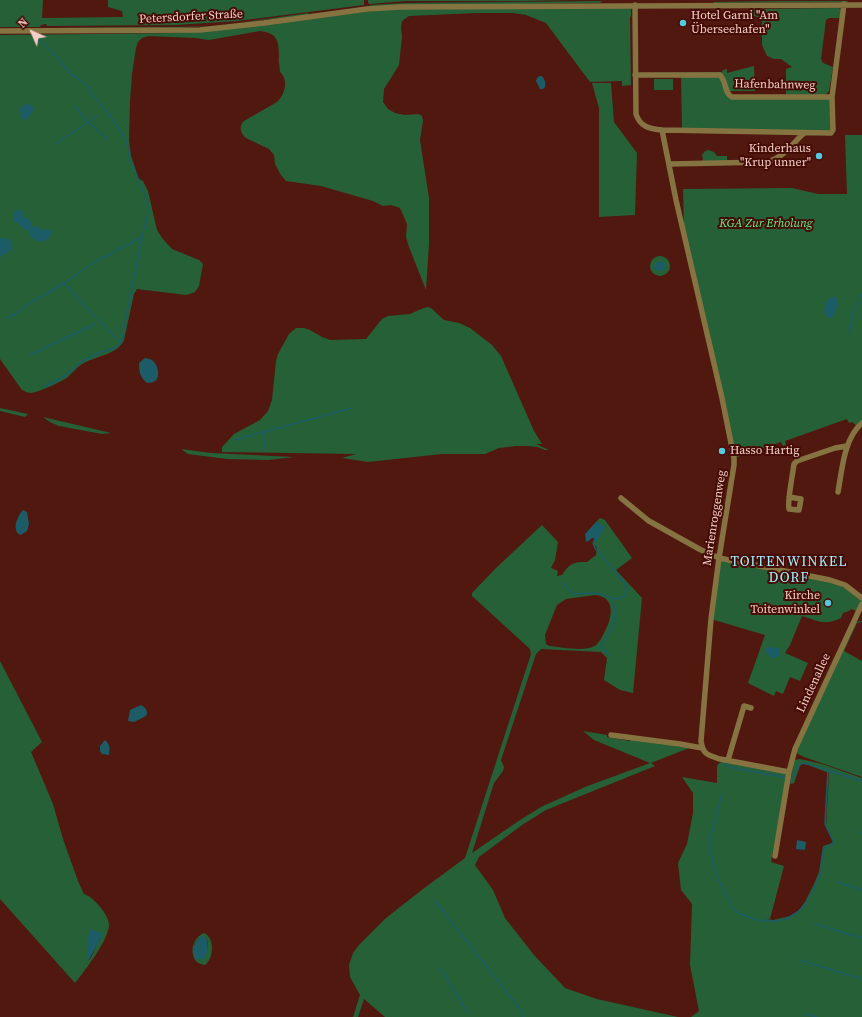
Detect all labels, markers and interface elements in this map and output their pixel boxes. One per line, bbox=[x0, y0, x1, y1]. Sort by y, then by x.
street label: Petersdorfer Straße bbox=[139, 7, 243, 27]
place label: Hotel Garni "Am Überseehafen" bbox=[691, 9, 778, 37]
north arrow bbox=[12, 12, 52, 52]
text: N bbox=[15, 15, 31, 31]
marker: Hotel Garni "Am Überseehafen" bbox=[678, 18, 688, 28]
street label: Hafenbahnweg bbox=[734, 77, 816, 93]
place label: Kinderhaus "Krup unner" bbox=[740, 142, 811, 170]
marker: Kinderhaus "Krup unner" bbox=[814, 151, 824, 161]
park label: KGA Zur Erholung bbox=[719, 217, 813, 231]
place label: Hasso Hartig bbox=[730, 444, 799, 458]
marker: Hasso Hartig bbox=[717, 446, 727, 456]
street label: Marienroggenweg bbox=[700, 469, 730, 567]
district label: TOITENWINKEL DORF bbox=[730, 554, 848, 586]
place label: Kirche Toitenwinkel bbox=[751, 589, 820, 617]
marker: Kirche Toitenwinkel bbox=[823, 598, 833, 608]
street label: Lindenallee bbox=[794, 651, 834, 715]

